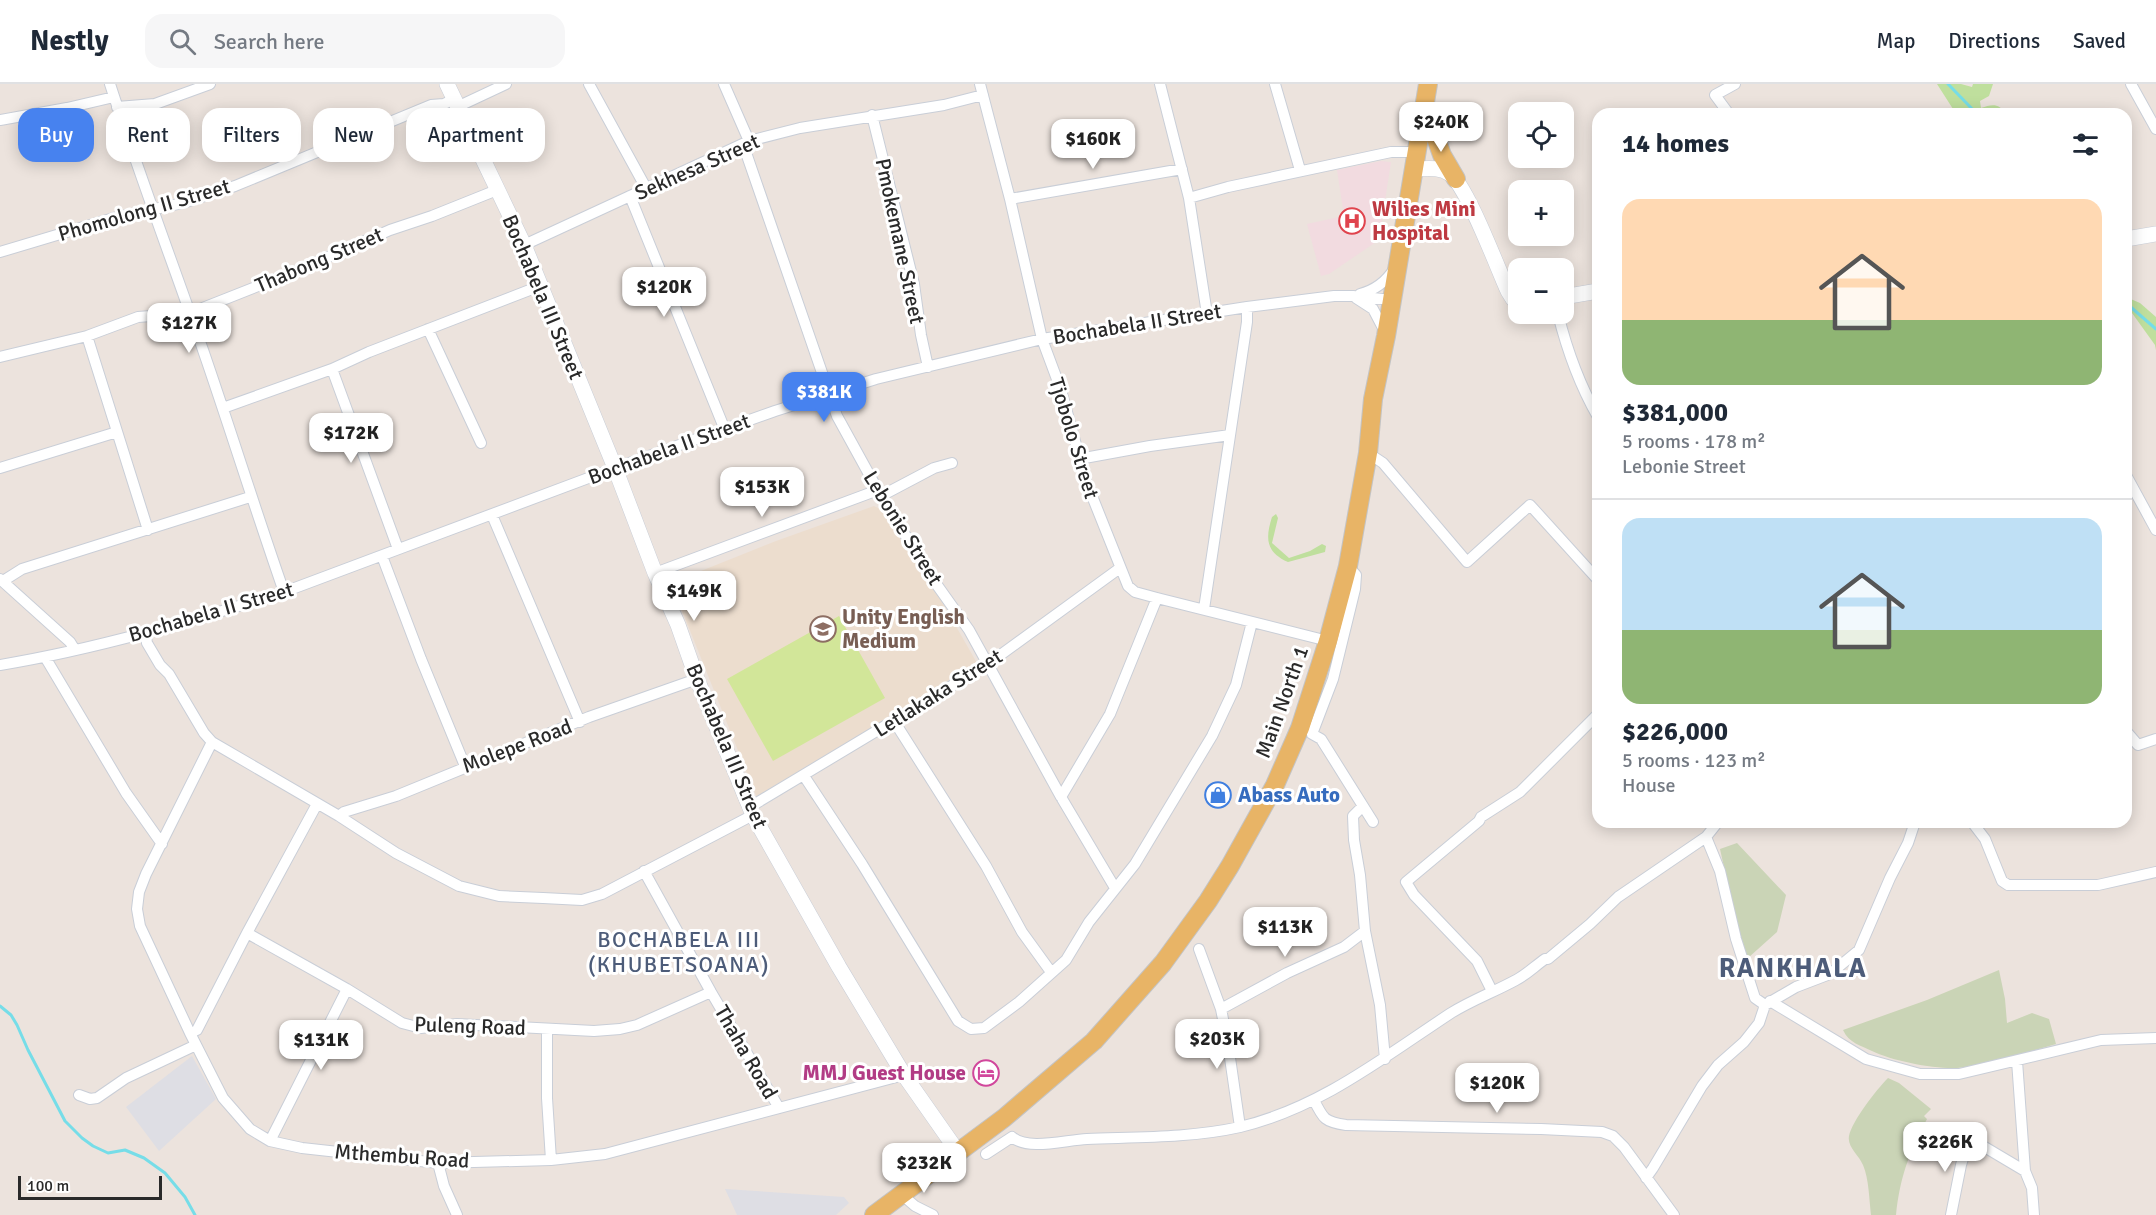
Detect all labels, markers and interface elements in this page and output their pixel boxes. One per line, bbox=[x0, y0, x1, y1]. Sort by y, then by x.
search box bbox=[145, 14, 565, 68]
text: Nestly bbox=[30, 24, 109, 58]
icon: search bbox=[166, 25, 199, 58]
text: Search here bbox=[214, 28, 325, 55]
text: Map bbox=[1877, 28, 1915, 54]
text: Directions bbox=[1948, 28, 2040, 54]
text: Saved bbox=[2073, 28, 2126, 54]
pin: $240K bbox=[1399, 102, 1483, 153]
map controls bbox=[1508, 102, 1574, 324]
button: locate bbox=[1508, 102, 1574, 168]
chip: Buy bbox=[18, 108, 94, 162]
chip: Rent bbox=[106, 108, 190, 162]
chip: Filters bbox=[202, 108, 301, 162]
chip: New bbox=[313, 108, 394, 162]
chip: Apartment bbox=[406, 108, 545, 162]
text: $240K bbox=[1413, 109, 1469, 134]
pin: $160K bbox=[1051, 119, 1135, 170]
text: $160K bbox=[1065, 126, 1121, 151]
street label: Sekhesa Street bbox=[631, 128, 763, 206]
text: 14 homes bbox=[1622, 128, 1729, 160]
icon: filters bbox=[2069, 128, 2102, 161]
street label: Pmokemane Street bbox=[870, 156, 930, 326]
street label: Phomolong II Street bbox=[55, 173, 233, 247]
button: + bbox=[1508, 180, 1574, 246]
place label: Wilies Mini Hospital bbox=[1372, 196, 1476, 246]
hospital icon: Wilies Mini Hospital bbox=[1337, 206, 1367, 236]
street label: Bochabela III Street bbox=[497, 211, 589, 383]
street label: Thabong Street bbox=[251, 221, 387, 299]
icon: home bbox=[1808, 238, 1916, 346]
button: − bbox=[1508, 258, 1574, 324]
pin: $120K bbox=[622, 267, 706, 318]
text: $120K bbox=[636, 274, 692, 299]
street label: Bochabela II Street bbox=[1051, 298, 1223, 350]
pin: $127K bbox=[147, 303, 231, 354]
text: $127K bbox=[161, 310, 217, 335]
pin: $381K bbox=[782, 372, 866, 423]
street label: Tjobolo Street bbox=[1043, 374, 1105, 502]
text: $381K bbox=[796, 379, 852, 404]
text: $381,000 bbox=[1622, 397, 1728, 429]
street label: Bochabela II Street bbox=[585, 408, 753, 490]
pin: $172K bbox=[309, 413, 393, 464]
text: $172K bbox=[323, 420, 379, 445]
text: 5 rooms · 178 m² bbox=[1622, 429, 1766, 454]
text: Lebonie Street bbox=[1622, 454, 1746, 479]
street label: Lebonie Street bbox=[858, 466, 948, 590]
pin: $153K bbox=[720, 467, 804, 518]
text: $153K bbox=[734, 474, 790, 499]
icon: home bbox=[1808, 557, 1916, 665]
pin: $149K bbox=[652, 571, 736, 622]
street label: Bochabela II Street bbox=[126, 576, 296, 648]
text: $149K bbox=[666, 578, 722, 603]
place label: Unity English Medium bbox=[842, 604, 965, 654]
school or university icon: Unity English Medium bbox=[808, 614, 838, 644]
street label: Main North 1 bbox=[1250, 642, 1314, 762]
street label: Letlakaka Street bbox=[869, 643, 1007, 743]
street label: Bochabela III Street bbox=[681, 660, 773, 832]
street label: Molepe Road bbox=[458, 713, 576, 779]
text: $226,000 bbox=[1622, 716, 1728, 748]
text: 5 rooms · 123 m² bbox=[1622, 748, 1766, 773]
text: House bbox=[1622, 773, 1676, 798]
shop icon: Abass Auto bbox=[1203, 780, 1233, 810]
place label: Abass Auto bbox=[1238, 782, 1340, 808]
pin: $113K bbox=[1243, 907, 1327, 958]
text: $113K bbox=[1257, 914, 1313, 939]
district label: BOCHABELA III (KHUBETSOANA) bbox=[588, 926, 770, 978]
district label: RANKHALA bbox=[1719, 952, 1867, 985]
street label: Thaha Road bbox=[709, 1000, 783, 1104]
street label: Puleng Road bbox=[414, 1011, 526, 1041]
pin: $203K bbox=[1175, 1019, 1259, 1070]
pin: $131K bbox=[279, 1020, 363, 1071]
text: $203K bbox=[1189, 1026, 1245, 1051]
text: $131K bbox=[293, 1027, 349, 1052]
hotel icon: MMJ Guest House bbox=[971, 1058, 1001, 1088]
place label: MMJ Guest House bbox=[802, 1060, 966, 1086]
pin: $120K bbox=[1455, 1063, 1539, 1114]
text: $120K bbox=[1469, 1070, 1525, 1095]
pin: $226K bbox=[1903, 1122, 1987, 1173]
text: $226K bbox=[1917, 1129, 1973, 1154]
street label: Mthembu Road bbox=[334, 1138, 470, 1174]
pin: $232K bbox=[882, 1143, 966, 1194]
text: $232K bbox=[896, 1150, 952, 1175]
scale bar bbox=[18, 1173, 162, 1200]
text: 100 m bbox=[27, 1176, 69, 1196]

